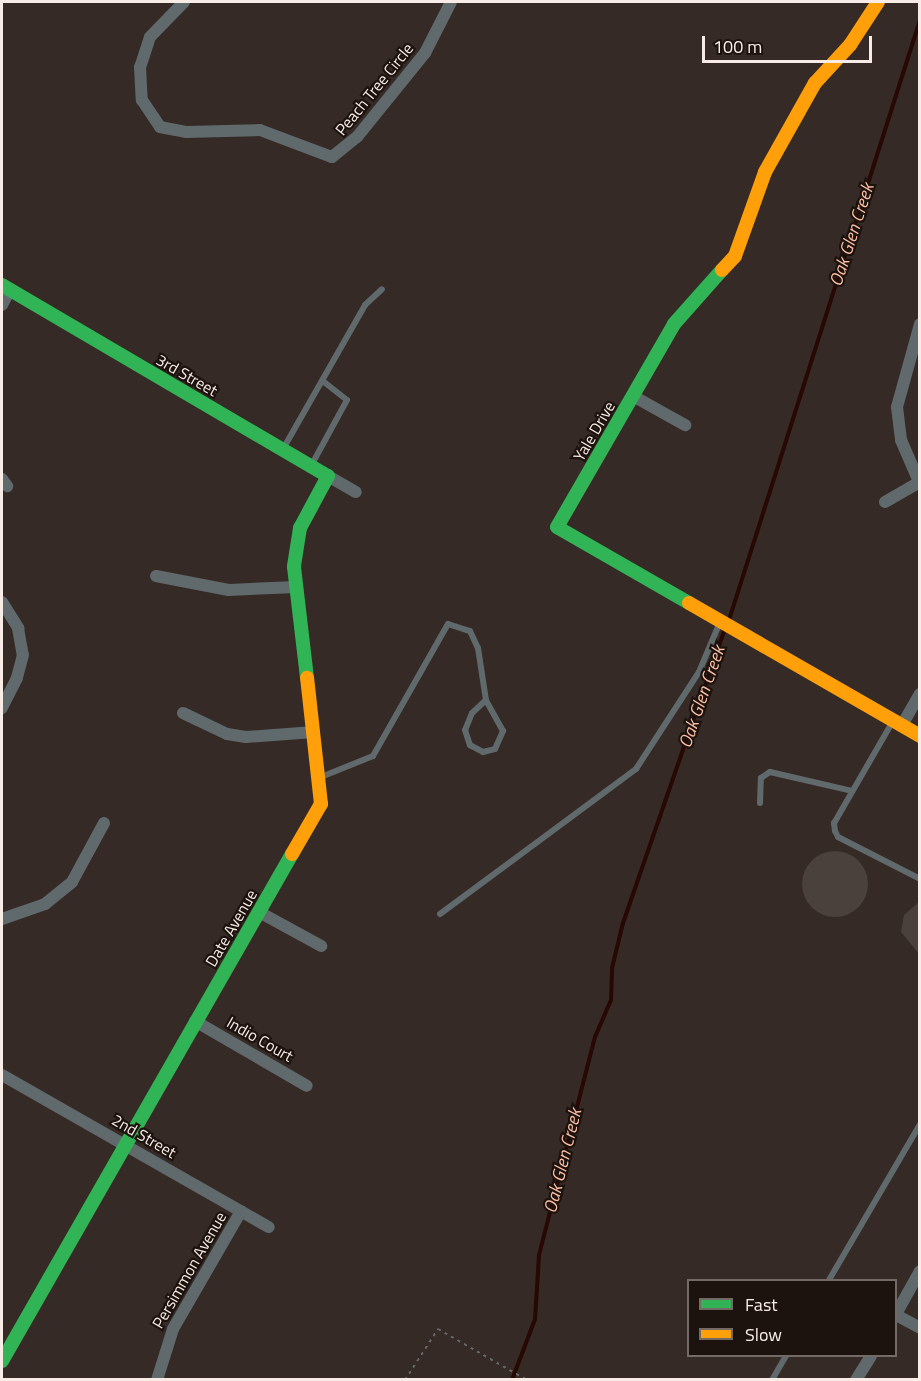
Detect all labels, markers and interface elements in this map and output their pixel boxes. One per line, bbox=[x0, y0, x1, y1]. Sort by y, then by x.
scale bar bbox=[705, 24, 874, 62]
text: 100 m bbox=[713, 33, 762, 60]
street label: Peach Tree Circle bbox=[331, 39, 417, 139]
water label: Oak Glen Creek bbox=[825, 181, 879, 289]
street label: 3rd Street bbox=[153, 350, 221, 400]
street label: Yale Drive bbox=[569, 398, 619, 464]
water label: Oak Glen Creek bbox=[674, 643, 730, 751]
street label: Date Avenue bbox=[201, 886, 261, 970]
street label: Indio Court bbox=[224, 1012, 296, 1066]
water label: Oak Glen Creek bbox=[540, 1107, 586, 1215]
street label: 2nd Street bbox=[109, 1110, 179, 1162]
street label: Persimmon Avenue bbox=[148, 1208, 230, 1332]
legend bbox=[687, 1279, 897, 1357]
text: Fast bbox=[745, 1291, 778, 1318]
text: Slow bbox=[745, 1321, 782, 1348]

